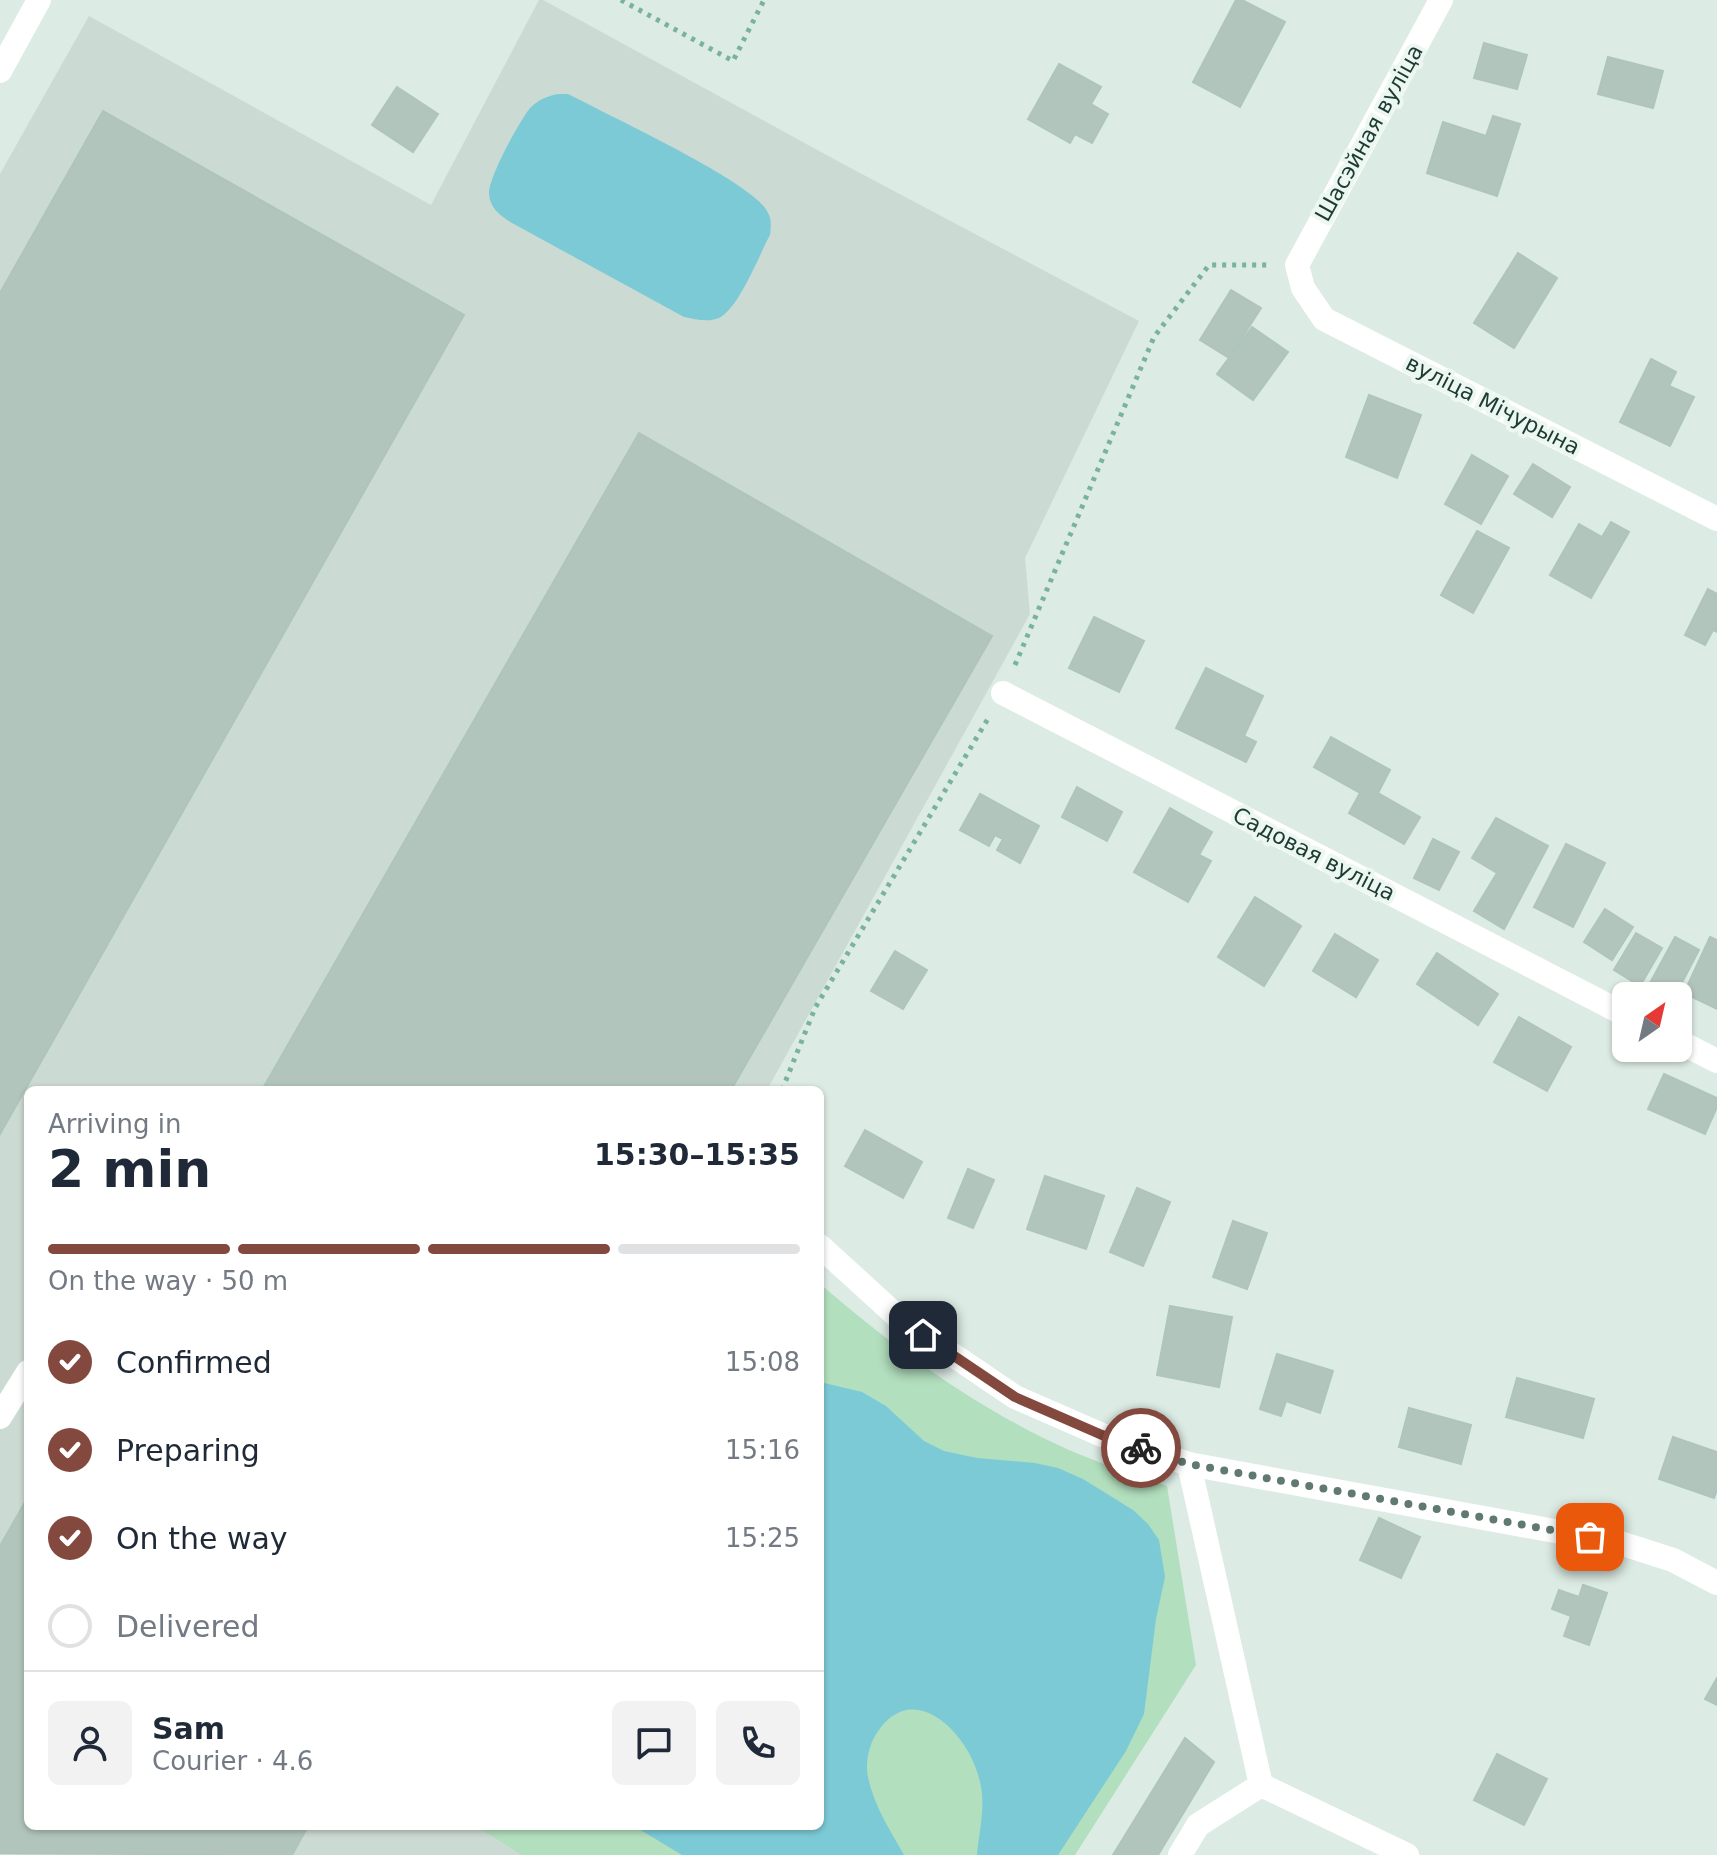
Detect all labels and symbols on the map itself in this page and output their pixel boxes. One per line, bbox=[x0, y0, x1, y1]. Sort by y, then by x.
street label: Шасэйная вуліца bbox=[1310, 40, 1428, 226]
street label: вуліца Мічурына bbox=[1402, 350, 1584, 460]
street label: Садовая вуліца bbox=[1229, 802, 1399, 906]
north arrow bbox=[1612, 982, 1692, 1062]
pin bbox=[889, 1301, 957, 1369]
courier bbox=[1101, 1408, 1181, 1488]
pin bbox=[1556, 1503, 1624, 1571]

